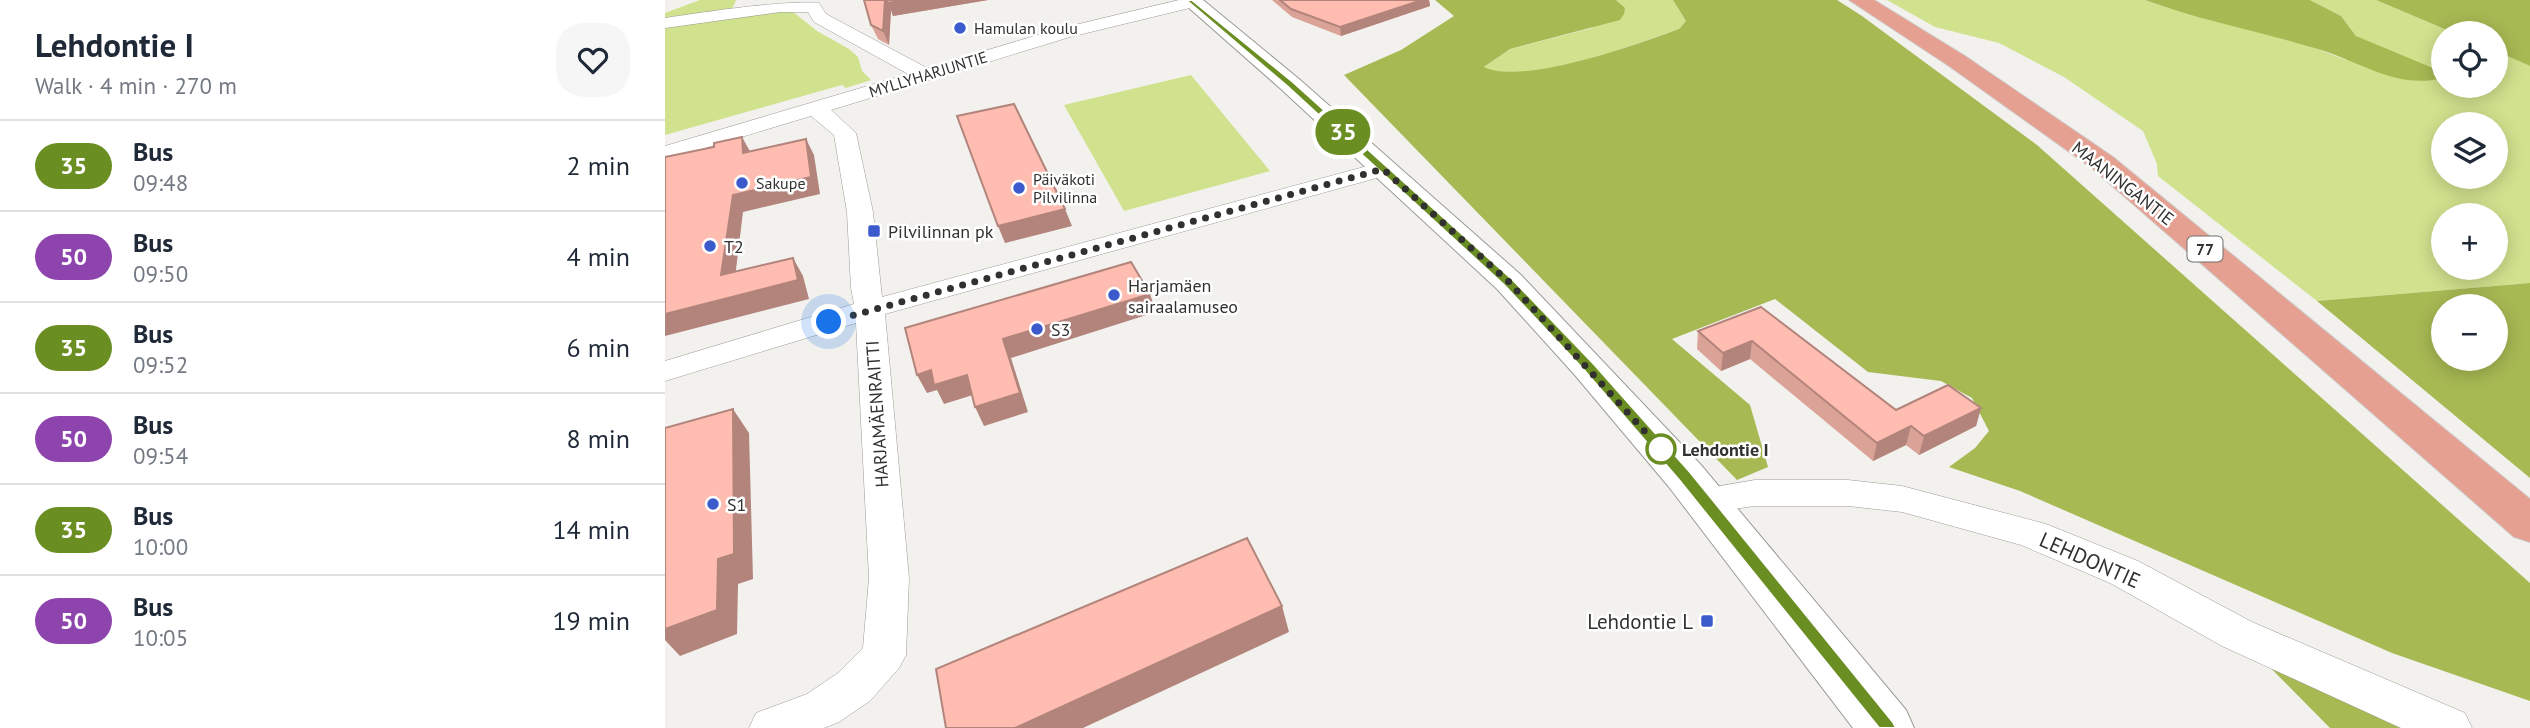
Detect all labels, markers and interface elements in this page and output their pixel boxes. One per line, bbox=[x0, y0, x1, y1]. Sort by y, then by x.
place label: Hamulan koulu bbox=[974, 18, 1078, 38]
marker: Hamulan koulu bbox=[952, 20, 968, 36]
map controls bbox=[2431, 21, 2508, 371]
button: locate bbox=[2431, 21, 2508, 98]
text: Lehdontie I bbox=[35, 23, 194, 66]
button: heart bbox=[556, 23, 630, 97]
street label: MYLLYHARJUNTIE bbox=[866, 46, 990, 102]
text: Walk · 4 min · 270 m bbox=[35, 71, 237, 100]
line badge: 35 bbox=[1311, 109, 1375, 155]
button: layers bbox=[2431, 112, 2508, 189]
text: 35 bbox=[1329, 116, 1357, 147]
text: Bus bbox=[133, 135, 173, 168]
street label: MAANINGANTIE bbox=[2067, 136, 2179, 230]
text: 2 min bbox=[567, 149, 630, 182]
text: 35 bbox=[60, 150, 87, 181]
text: 09:48 bbox=[133, 168, 188, 197]
place label: Päiväkoti Pilvilinna bbox=[1033, 169, 1097, 207]
place label: Sakupe bbox=[756, 173, 806, 193]
marker: Sakupe bbox=[734, 175, 750, 191]
marker: Päiväkoti Pilvilinna bbox=[1011, 180, 1027, 196]
button: + bbox=[2431, 203, 2508, 280]
place label: Pilvilinnan pk bbox=[888, 220, 994, 243]
marker: Pilvilinnan pk bbox=[866, 223, 882, 239]
text: Bus bbox=[133, 226, 173, 259]
place label: T2 bbox=[724, 235, 744, 258]
road number: 77 bbox=[2187, 236, 2223, 262]
marker: T2 bbox=[702, 238, 718, 254]
text: 4 min bbox=[567, 240, 630, 273]
text: 50 bbox=[60, 241, 87, 272]
text: 09:50 bbox=[133, 259, 188, 288]
place label: Harjamäen sairaalamuseo bbox=[1128, 274, 1238, 318]
marker: Harjamäen sairaalamuseo bbox=[1106, 287, 1122, 303]
button: − bbox=[2431, 294, 2508, 371]
your location bbox=[811, 304, 846, 339]
text: Bus bbox=[133, 317, 173, 350]
place label: S3 bbox=[1051, 318, 1070, 341]
marker: S3 bbox=[1029, 321, 1045, 337]
text: 6 min bbox=[567, 331, 630, 364]
text: 35 bbox=[60, 332, 87, 363]
street label: HARJAMÄENRAITTI bbox=[860, 340, 894, 488]
text: 09:52 bbox=[133, 350, 188, 379]
text: Bus bbox=[133, 408, 173, 441]
text: 8 min bbox=[567, 422, 630, 455]
text: 50 bbox=[60, 423, 87, 454]
marker: Lehdontie I bbox=[1646, 434, 1676, 464]
place label: Lehdontie I bbox=[1682, 438, 1769, 461]
text: 09:54 bbox=[133, 441, 188, 470]
place label: S1 bbox=[727, 493, 746, 516]
marker: S1 bbox=[705, 496, 721, 512]
text: Bus bbox=[133, 499, 173, 532]
text: 14 min bbox=[552, 513, 630, 546]
text: 35 bbox=[60, 514, 87, 545]
street label: LEHDONTIE bbox=[2035, 526, 2145, 594]
text: 10:00 bbox=[133, 532, 188, 561]
text: Bus bbox=[133, 590, 173, 623]
text: 19 min bbox=[552, 604, 630, 637]
text: 50 bbox=[60, 605, 87, 636]
place label: Lehdontie L bbox=[1587, 608, 1693, 635]
marker: Lehdontie L bbox=[1699, 613, 1715, 629]
text: 10:05 bbox=[133, 623, 188, 652]

